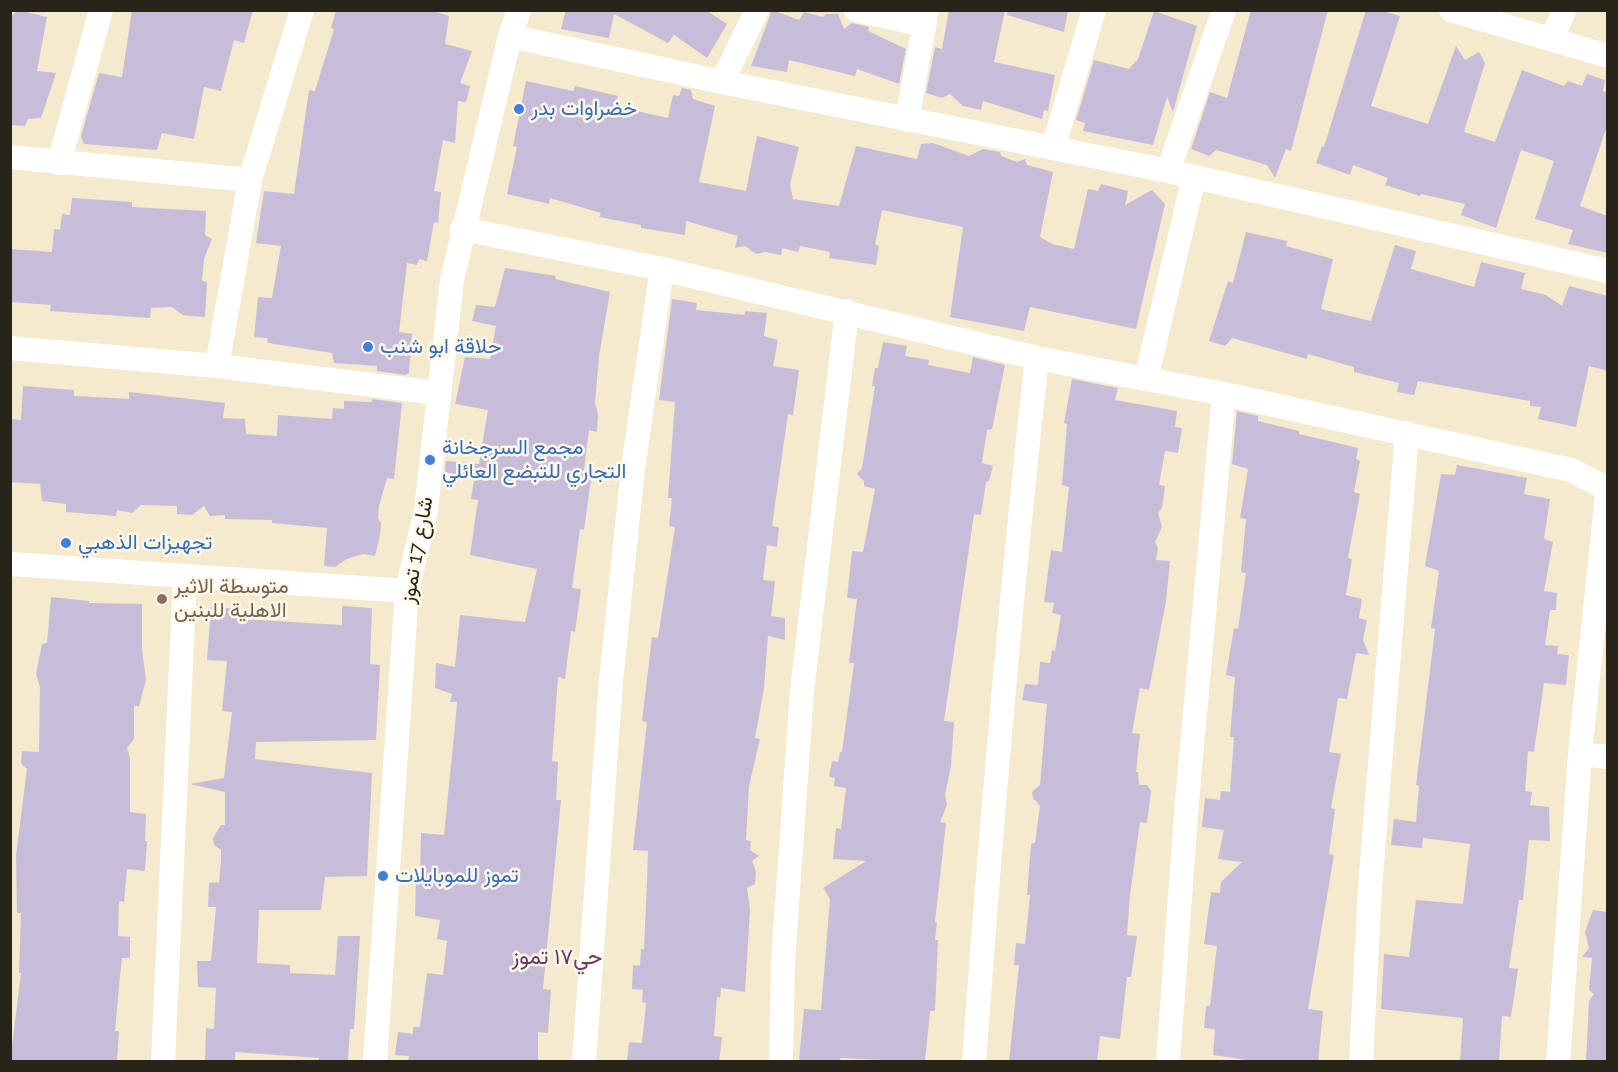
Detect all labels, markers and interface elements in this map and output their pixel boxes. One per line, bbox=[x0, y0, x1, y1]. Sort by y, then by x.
place label: خضراوات بدر bbox=[531, 96, 637, 122]
marker: خضراوات بدر bbox=[512, 102, 526, 116]
place label: حلاقة ابو شنب bbox=[380, 334, 501, 360]
marker: حلاقة ابو شنب bbox=[361, 340, 375, 354]
place label: مجمع السرجخانة التجاري للتبضع العائلي bbox=[442, 435, 626, 485]
marker: مجمع السرجخانة التجاري للتبضع العائلي bbox=[423, 453, 437, 467]
street label: شارع 17 تموز bbox=[395, 495, 439, 605]
place label: تجهيزات الذهبي bbox=[78, 530, 212, 556]
marker: تجهيزات الذهبي bbox=[59, 536, 73, 550]
place label: متوسطة الاثير الاهلية للبنين bbox=[174, 574, 289, 624]
marker: متوسطة الاثير الاهلية للبنين bbox=[155, 592, 169, 606]
place label: تموز للموبايلات bbox=[395, 863, 519, 889]
marker: تموز للموبايلات bbox=[376, 869, 390, 883]
district label: حي۱۷ تموز bbox=[512, 944, 602, 970]

